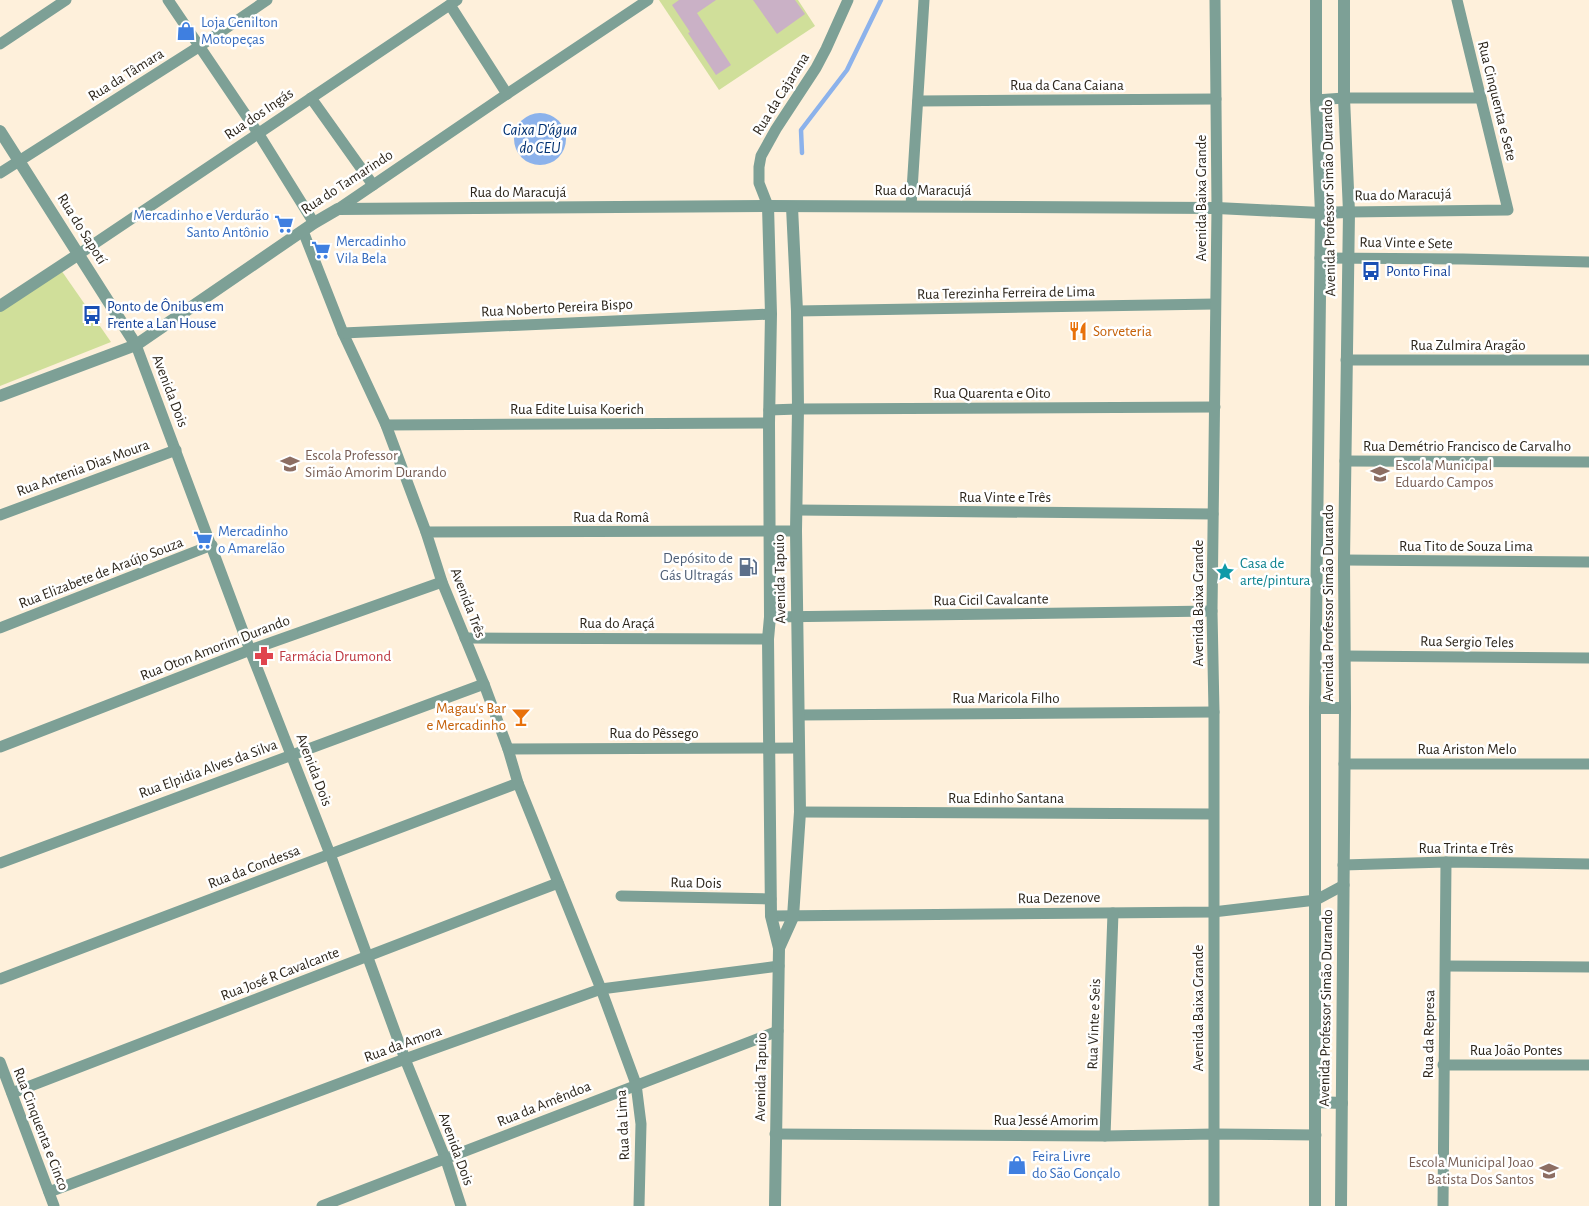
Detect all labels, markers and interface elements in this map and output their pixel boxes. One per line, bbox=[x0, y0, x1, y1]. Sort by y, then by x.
place label: Loja Genilton Motopeças bbox=[201, 15, 278, 47]
shop icon: Loja Genilton Motopeças bbox=[175, 20, 197, 42]
street label: Rua Cinquenta e Sete bbox=[1475, 40, 1519, 163]
street label: Rua da Tâmara bbox=[86, 46, 166, 104]
street label: Rua da Cajarana bbox=[750, 50, 812, 138]
street label: Rua da Cana Caiana bbox=[1010, 78, 1124, 93]
street label: Rua dos Ingás bbox=[222, 86, 296, 142]
street label: Avenida Professor Simão Durando bbox=[1320, 99, 1338, 297]
water label: Caixa D'água do CEU bbox=[503, 122, 577, 156]
street label: Avenida Baixa Grande bbox=[1194, 135, 1209, 261]
street label: Rua do Tamarindo bbox=[298, 147, 396, 217]
street label: Rua do Maracujá bbox=[874, 183, 972, 198]
street label: Rua do Maracujá bbox=[469, 185, 567, 200]
street label: Rua do Maracujá bbox=[1354, 187, 1452, 203]
street label: Rua do Sapotí bbox=[54, 191, 110, 267]
place label: Mercadinho e Verdurão Santo Antônio bbox=[133, 208, 269, 240]
supermarket icon: Mercadinho e Verdurão Santo Antônio bbox=[273, 213, 295, 235]
place label: Mercadinho Vila Bela bbox=[336, 234, 406, 266]
street label: Rua Vinte e Sete bbox=[1359, 235, 1453, 251]
supermarket icon: Mercadinho Vila Bela bbox=[310, 239, 332, 261]
bus stop icon: Ponto Final bbox=[1360, 260, 1382, 282]
place label: Ponto Final bbox=[1386, 264, 1451, 279]
street label: Rua Terezinha Ferreira de Lima bbox=[917, 284, 1095, 302]
street label: Rua Noberto Pereira Bispo bbox=[481, 297, 633, 319]
place label: Ponto de Ônibus em Frente a Lan House bbox=[107, 298, 224, 331]
bus stop icon: Ponto de Ônibus em Frente a Lan House bbox=[81, 304, 103, 326]
restaurant icon: Sorveteria bbox=[1067, 320, 1089, 342]
place label: Sorveteria bbox=[1093, 324, 1152, 339]
street label: Rua Zulmira Aragão bbox=[1410, 338, 1526, 353]
street label: Avenida Dois bbox=[149, 353, 191, 429]
street label: Rua Quarenta e Oito bbox=[933, 386, 1051, 401]
street label: Rua Edite Luisa Koerich bbox=[510, 402, 644, 417]
street label: Rua Antenia Dias Moura bbox=[15, 437, 151, 499]
street label: Rua Demétrio Francisco de Carvalho bbox=[1363, 439, 1571, 454]
place label: Escola Professor Simão Amorim Durando bbox=[305, 448, 447, 480]
school or university icon: Escola Professor Simão Amorim Durando bbox=[279, 453, 301, 475]
place label: Escola Municipal Eduardo Campos bbox=[1395, 458, 1494, 490]
school or university icon: Escola Municipal Eduardo Campos bbox=[1369, 463, 1391, 485]
street label: Rua Vinte e Três bbox=[959, 490, 1051, 505]
street label: Avenida Professor Simão Durando bbox=[1321, 504, 1336, 702]
street label: Rua da Româ bbox=[573, 510, 649, 525]
place label: Mercadinho o Amarelão bbox=[218, 524, 288, 556]
supermarket icon: Mercadinho o Amarelão bbox=[192, 529, 214, 551]
street label: Avenida Tapuio bbox=[772, 534, 788, 624]
street label: Rua Elizabete de Araújo Souza bbox=[17, 535, 185, 611]
street label: Rua Tito de Souza Lima bbox=[1399, 539, 1533, 554]
street label: Avenida Baixa Grande bbox=[1191, 540, 1206, 666]
place label: Depósito de Gás Ultragás bbox=[660, 551, 733, 583]
fuel station icon: Depósito de Gás Ultragás bbox=[737, 556, 759, 578]
place label: Casa de arte/pintura bbox=[1240, 556, 1310, 588]
place icon: Casa de arte/pintura bbox=[1214, 561, 1236, 583]
street label: Avenida Três bbox=[448, 566, 488, 640]
street label: Rua Cicil Cavalcante bbox=[933, 591, 1049, 609]
street label: Rua Oton Amorim Durando bbox=[138, 613, 292, 683]
street label: Rua do Araçá bbox=[579, 616, 655, 631]
street label: Rua Sergio Teles bbox=[1420, 634, 1514, 650]
pharmacy icon: Farmácia Drumond bbox=[253, 645, 275, 667]
place label: Farmácia Drumond bbox=[279, 649, 391, 664]
street label: Rua Maricola Filho bbox=[952, 691, 1060, 706]
place label: Magau's Bar e Mercadinho bbox=[426, 701, 506, 733]
bar icon: Magau's Bar e Mercadinho bbox=[510, 706, 532, 728]
street label: Rua do Pêssego bbox=[609, 726, 699, 741]
street label: Avenida Dois bbox=[293, 732, 335, 808]
street label: Rua Elpidia Alves da Silva bbox=[137, 737, 279, 801]
street label: Rua Ariston Melo bbox=[1417, 742, 1517, 757]
street label: Rua Edinho Santana bbox=[948, 791, 1064, 806]
street label: Rua Trinta e Três bbox=[1419, 841, 1513, 856]
street label: Rua da Condessa bbox=[206, 843, 302, 891]
street label: Rua Dois bbox=[670, 875, 722, 891]
street label: Rua Dezenove bbox=[1018, 890, 1100, 906]
street label: Avenida Professor Simão Durando bbox=[1317, 909, 1335, 1107]
street label: Rua José R Cavalcante bbox=[219, 944, 341, 1003]
street label: Avenida Baixa Grande bbox=[1191, 945, 1206, 1071]
street label: Rua Vinte e Seis bbox=[1085, 978, 1103, 1070]
street label: Rua da Represa bbox=[1421, 989, 1437, 1078]
street label: Rua da Amora bbox=[362, 1023, 444, 1065]
street label: Avenida Tapuio bbox=[753, 1032, 769, 1122]
street label: Rua João Pontes bbox=[1470, 1043, 1562, 1058]
street label: Rua Cinquenta e Cinco bbox=[11, 1066, 71, 1192]
street label: Rua da Amêndoa bbox=[495, 1078, 593, 1130]
street label: Rua da Lima bbox=[614, 1089, 632, 1161]
street label: Avenida Dois bbox=[436, 1111, 476, 1187]
street label: Rua Jessé Amorim bbox=[993, 1113, 1099, 1128]
place label: Feira Livre do São Gonçalo bbox=[1032, 1149, 1120, 1181]
shop icon: Feira Livre do São Gonçalo bbox=[1006, 1154, 1028, 1176]
place label: Escola Municipal Joao Batista Dos Santos bbox=[1408, 1155, 1534, 1187]
school or university icon: Escola Municipal Joao Batista Dos Santos bbox=[1538, 1160, 1560, 1182]

